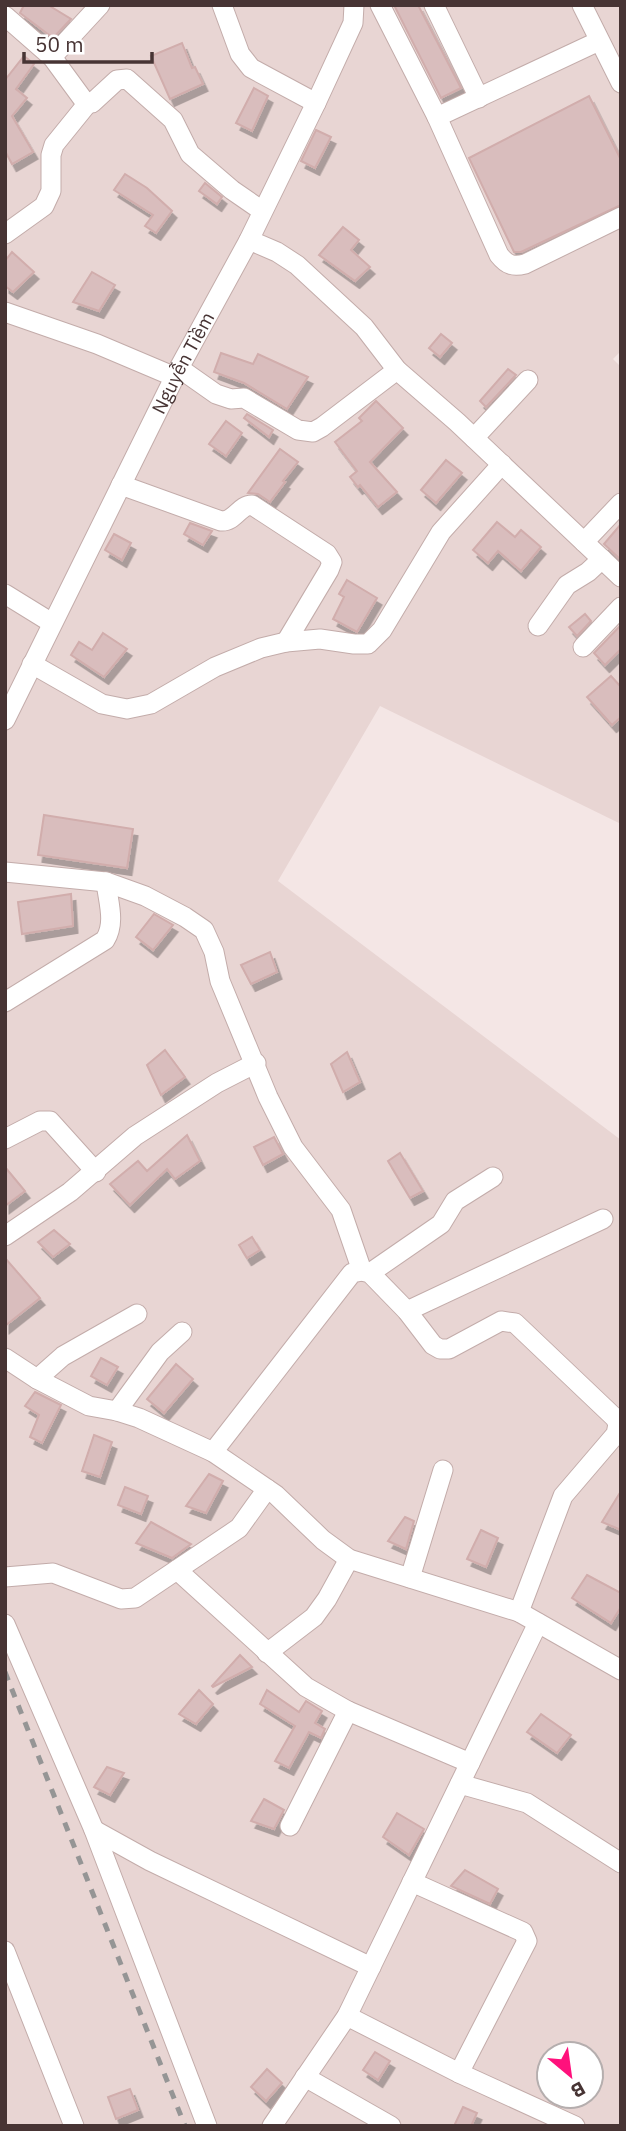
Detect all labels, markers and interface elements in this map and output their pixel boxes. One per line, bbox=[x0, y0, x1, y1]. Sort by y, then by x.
scale bar bbox=[24, 21, 152, 65]
text: 50 m bbox=[35, 30, 84, 58]
street label: Nguyễn Tiềm bbox=[146, 308, 219, 418]
north arrow bbox=[535, 2040, 605, 2110]
text: B bbox=[567, 2076, 590, 2103]

